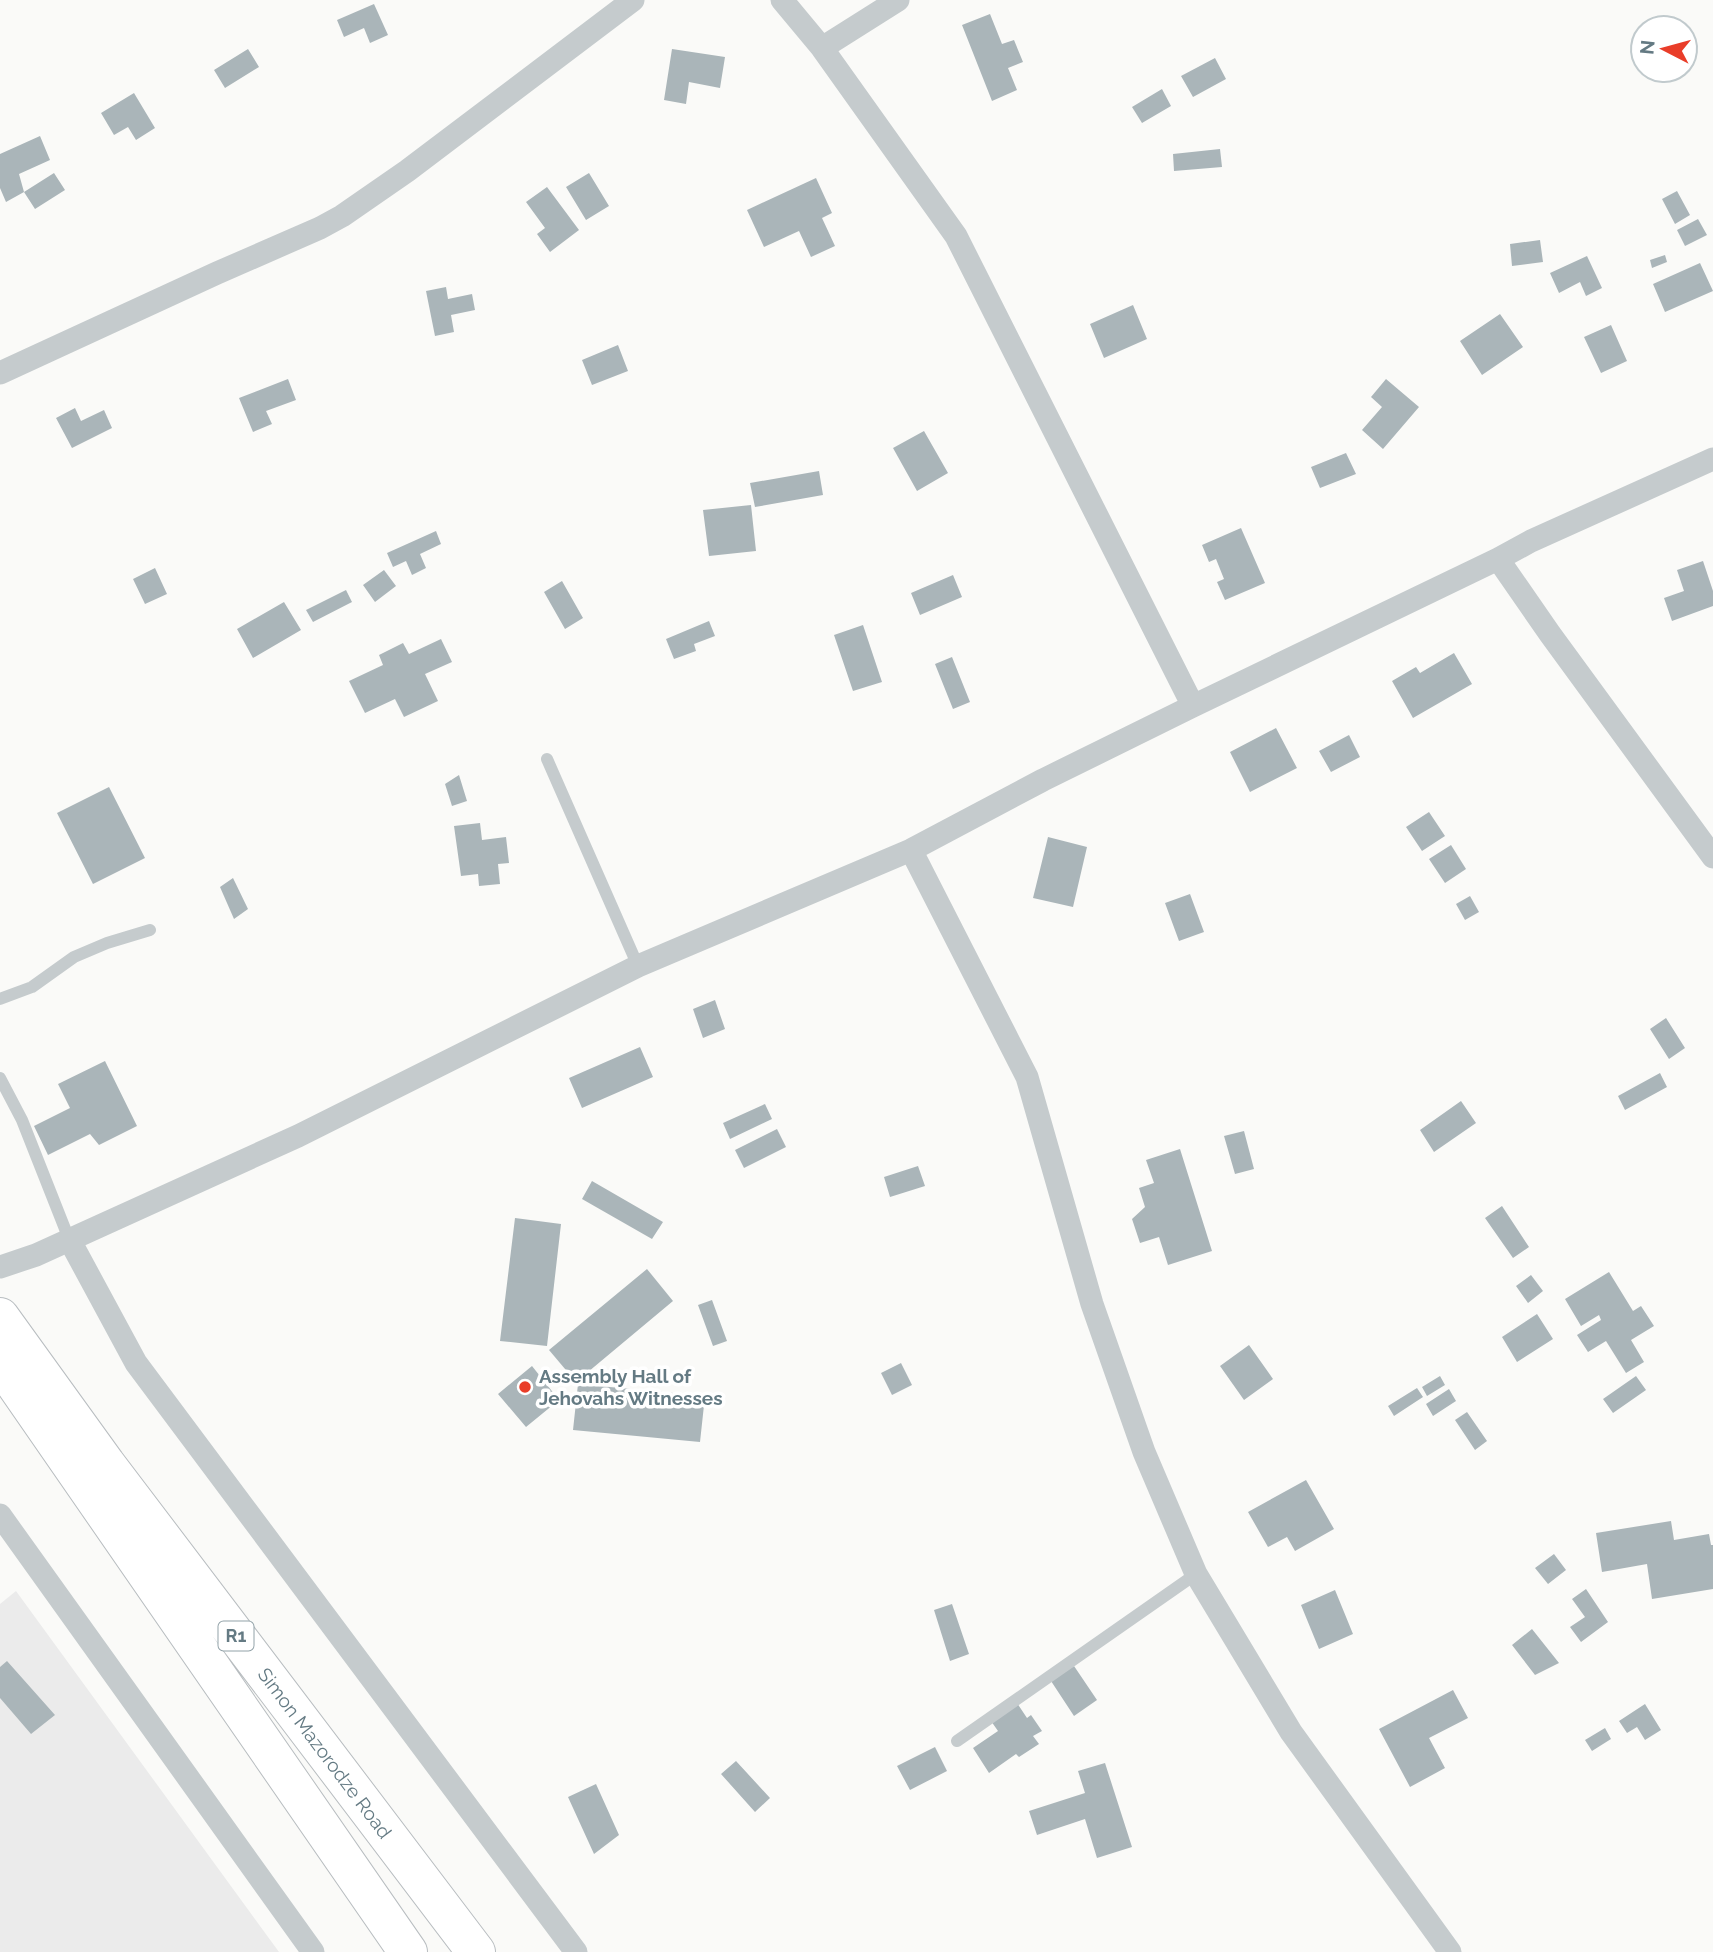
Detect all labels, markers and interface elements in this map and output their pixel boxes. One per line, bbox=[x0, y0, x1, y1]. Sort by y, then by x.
north arrow bbox=[1629, 14, 1699, 84]
text: N bbox=[1635, 39, 1659, 56]
place label: Assembly Hall of Jehovahs Witnesses bbox=[539, 1365, 723, 1409]
marker: Assembly Hall of Jehovahs Witnesses bbox=[517, 1379, 533, 1395]
road number: R1 bbox=[218, 1622, 254, 1651]
street label: Simon Mazorodze Road bbox=[254, 1663, 396, 1843]

